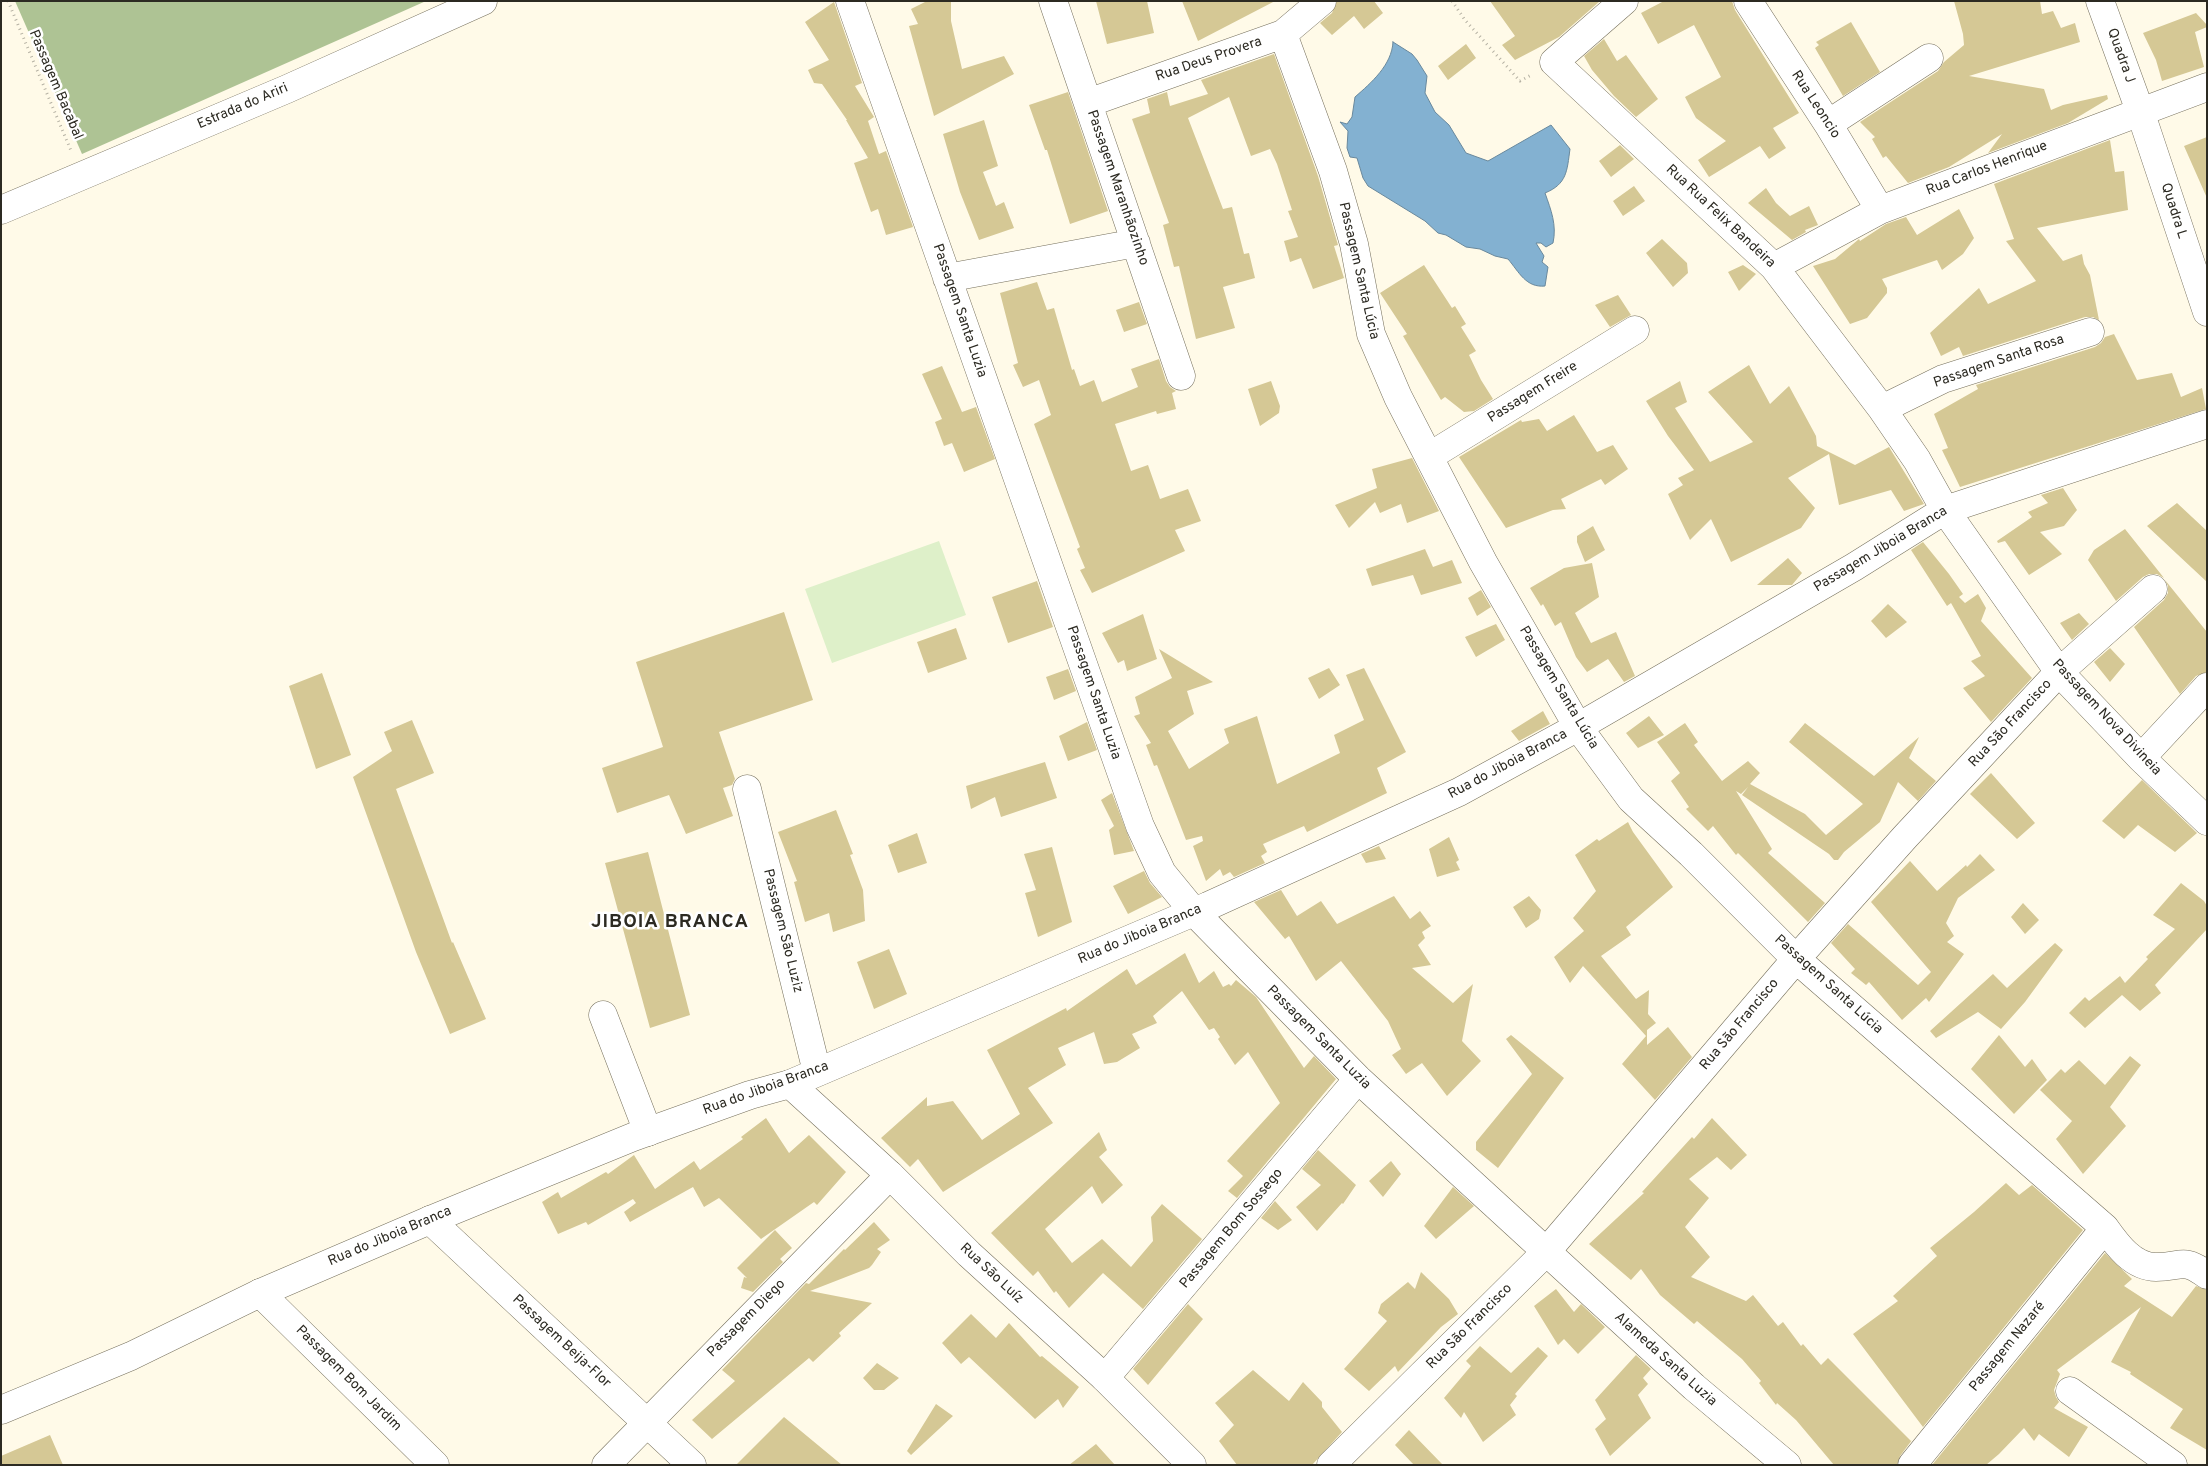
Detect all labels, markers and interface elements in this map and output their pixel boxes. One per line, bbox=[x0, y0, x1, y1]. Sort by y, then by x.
street label: Quadra J bbox=[2102, 26, 2138, 86]
street label: Passagem Bacabal bbox=[24, 28, 86, 142]
street label: Rua Deus Provera bbox=[1154, 34, 1264, 86]
street label: Rua Leoncio bbox=[1787, 68, 1843, 142]
street label: Estrada do Ariri bbox=[195, 80, 291, 134]
street label: Passagem Maranhãozinho bbox=[1082, 108, 1152, 268]
street label: Rua Carlos Henrique bbox=[1924, 138, 2050, 200]
street label: Rua Rua Felix Bandeira bbox=[1662, 162, 1778, 272]
street label: Quadra L bbox=[2156, 181, 2190, 241]
street label: Passagem Santa Lúcia bbox=[1334, 201, 1382, 341]
street label: Passagem Santa Luzia bbox=[928, 242, 990, 380]
street label: Passagem Santa Rosa bbox=[1932, 332, 2066, 392]
street label: Passagem Freire bbox=[1485, 359, 1581, 427]
street label: Passagem Jiboia Branca bbox=[1811, 503, 1951, 597]
street label: Passagem Santa Luzia bbox=[1062, 624, 1124, 762]
street label: Passagem Santa Lúcia bbox=[1515, 624, 1601, 752]
street label: Passagem Nova Divineia bbox=[2048, 656, 2164, 780]
street label: Rua São Francisco bbox=[1966, 677, 2056, 771]
street label: Rua do Jiboia Branca bbox=[1446, 727, 1570, 803]
street label: Passagem São Luziz bbox=[758, 867, 806, 995]
street label: Rua do Jiboia Branca bbox=[1076, 901, 1204, 969]
district label: JIBOIA BRANCA bbox=[589, 912, 751, 934]
street label: Passagem Santa Lúcia bbox=[1770, 932, 1886, 1038]
street label: Rua São Francisco bbox=[1697, 976, 1783, 1074]
street label: Passagem Santa Luzia bbox=[1262, 982, 1374, 1094]
street label: Rua do Jiboia Branca bbox=[701, 1058, 831, 1120]
street label: Passagem Bom Sossego bbox=[1177, 1166, 1287, 1292]
street label: Rua do Jiboia Branca bbox=[326, 1203, 454, 1271]
street label: Rua São Luíz bbox=[956, 1240, 1026, 1308]
street label: Passagem Diego bbox=[704, 1276, 790, 1362]
street label: Rua São Francisco bbox=[1424, 1281, 1516, 1373]
street label: Passagem Beija-Flor bbox=[508, 1292, 614, 1392]
street label: Passagem Nazaré bbox=[1966, 1299, 2050, 1395]
street label: Alameda Santa Luzia bbox=[1610, 1310, 1720, 1410]
street label: Passagem Bom Jardim bbox=[292, 1323, 404, 1435]

